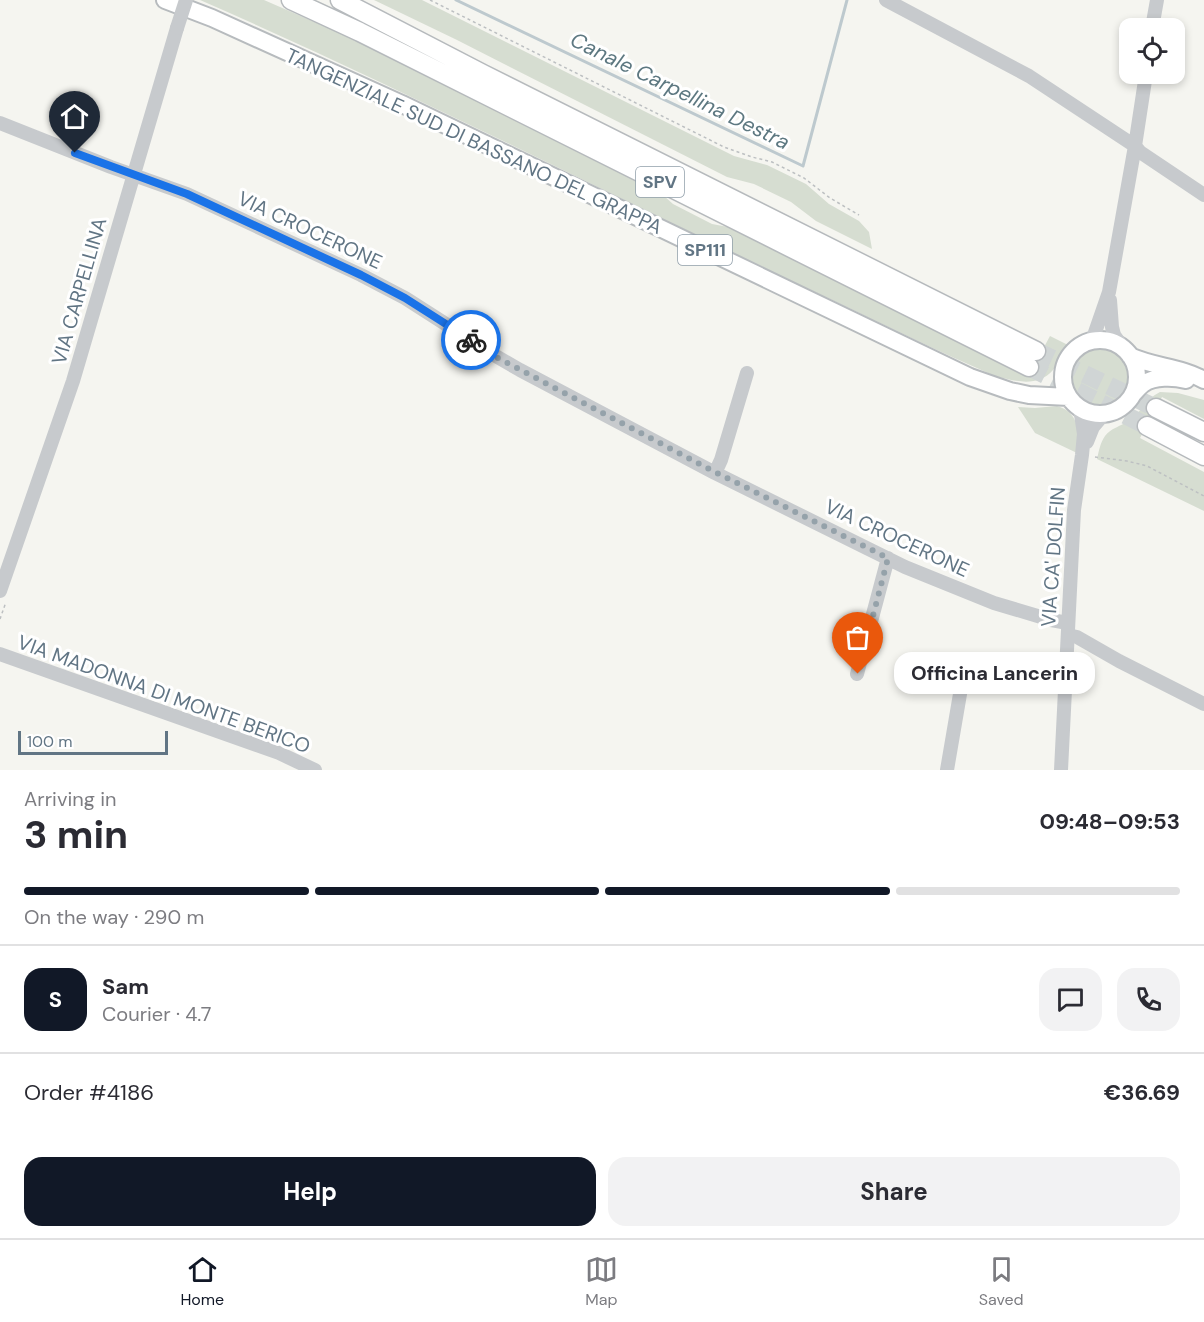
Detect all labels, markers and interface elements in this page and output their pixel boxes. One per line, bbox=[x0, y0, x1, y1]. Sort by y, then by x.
map controls bbox=[1119, 18, 1185, 84]
button: locate bbox=[1119, 18, 1185, 84]
water label: Canale Carpellina Destra bbox=[566, 26, 794, 156]
street label: TANGENZIALE SUD DI BASSANO DEL GRAPPA bbox=[282, 42, 666, 240]
pin bbox=[49, 91, 100, 153]
icon: home bbox=[58, 100, 91, 133]
road number: SPV bbox=[636, 167, 684, 197]
street label: VIA CROCERONE bbox=[234, 185, 386, 275]
street label: VIA CARPELLINA bbox=[46, 215, 112, 367]
road number: SP111 bbox=[678, 235, 732, 265]
courier bbox=[441, 310, 501, 370]
icon: bike bbox=[455, 324, 488, 357]
street label: VIA CA' DOLFIN bbox=[1035, 486, 1071, 628]
street label: VIA CROCERONE bbox=[821, 493, 973, 583]
pin bbox=[832, 612, 883, 674]
icon: bag bbox=[841, 621, 874, 654]
street label: VIA MADONNA DI MONTE BERICO bbox=[14, 629, 314, 759]
callout: Officina Lancerin bbox=[894, 653, 1095, 695]
text: Officina Lancerin bbox=[911, 660, 1078, 686]
scale bar bbox=[18, 728, 168, 756]
text: 100 m bbox=[27, 731, 72, 752]
text: Arriving in bbox=[24, 786, 116, 812]
text: 09:48–09:53 bbox=[1039, 807, 1180, 836]
text: 3 min bbox=[24, 809, 128, 860]
text: On the way · 290 m bbox=[24, 904, 204, 930]
button: chat bbox=[1039, 968, 1102, 1031]
button: phone bbox=[1117, 968, 1180, 1031]
text: Sam bbox=[102, 972, 149, 1001]
text: S bbox=[49, 985, 62, 1014]
text: Courier · 4.7 bbox=[102, 1001, 211, 1027]
text: Order #4186 bbox=[24, 1078, 154, 1107]
text: €36.69 bbox=[1104, 1078, 1180, 1107]
button: Help bbox=[24, 1157, 596, 1226]
button: Share bbox=[608, 1157, 1180, 1226]
tab: Home bbox=[180, 1253, 224, 1310]
tab: Map bbox=[585, 1253, 618, 1310]
tab: Saved bbox=[979, 1253, 1024, 1310]

